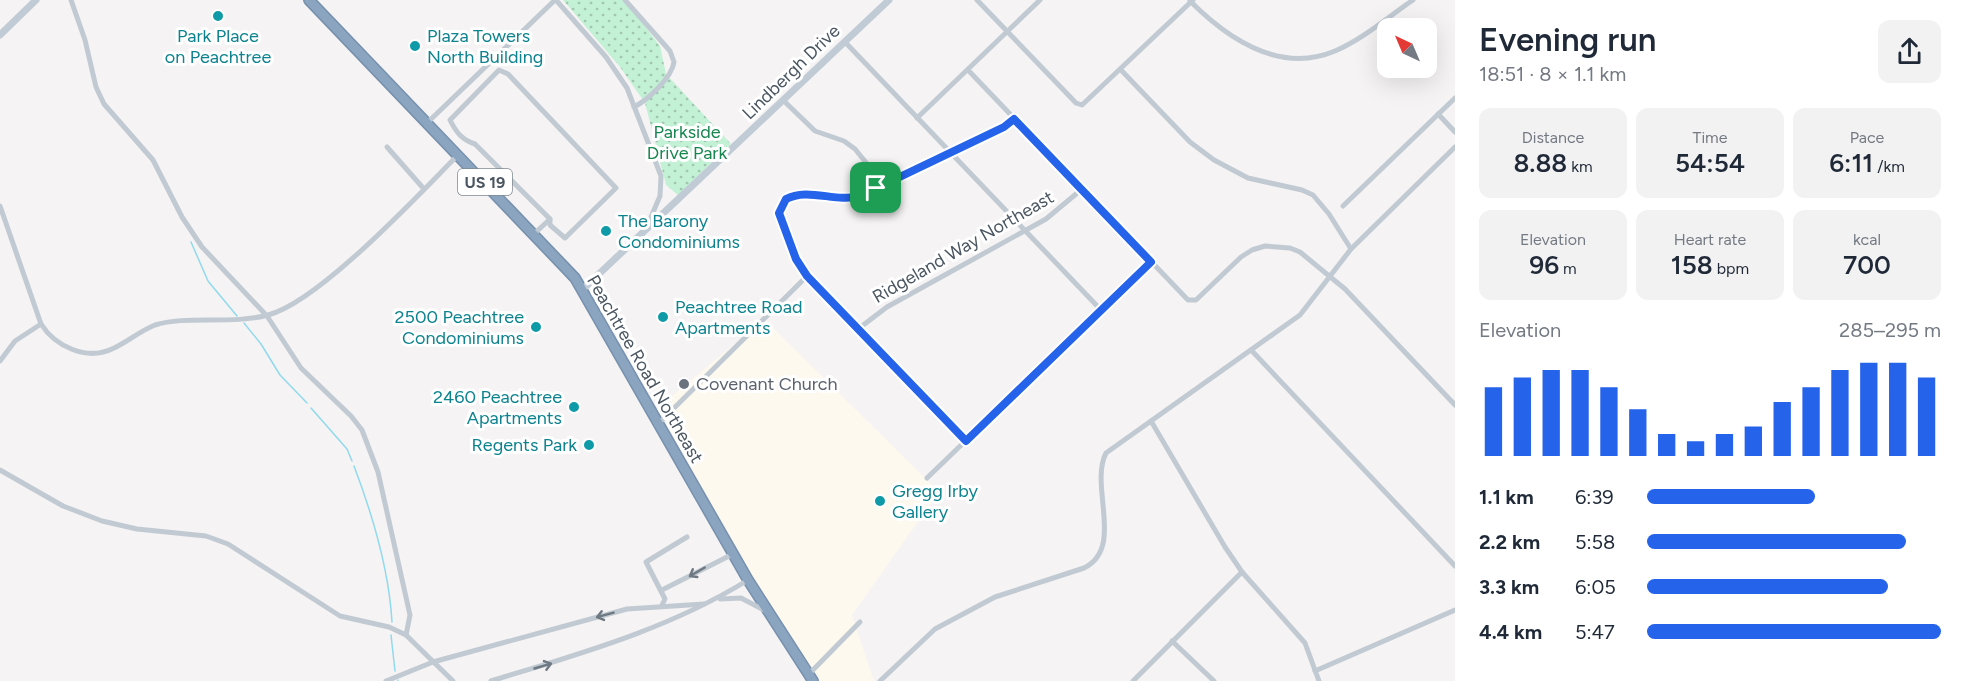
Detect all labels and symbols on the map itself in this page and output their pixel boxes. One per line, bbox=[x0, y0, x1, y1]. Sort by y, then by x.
marker: Park Place on Peachtree bbox=[211, 9, 225, 23]
north arrow bbox=[1377, 18, 1437, 78]
street label: Lindbergh Drive bbox=[738, 20, 845, 124]
place label: Park Place on Peachtree bbox=[165, 25, 271, 68]
place label: Plaza Towers North Building bbox=[427, 25, 543, 68]
marker: Plaza Towers North Building bbox=[408, 39, 422, 53]
park label: Parkside Drive Park bbox=[647, 121, 727, 164]
pin bbox=[850, 162, 901, 213]
road number: US 19 bbox=[458, 169, 512, 195]
street label: Ridgeland Way Northeast bbox=[868, 186, 1058, 308]
place label: The Barony Condominiums bbox=[618, 210, 740, 253]
marker: The Barony Condominiums bbox=[599, 224, 613, 238]
street label: Peachtree Road Northeast bbox=[582, 271, 708, 467]
place label: Peachtree Road Apartments bbox=[675, 296, 802, 339]
place label: 2500 Peachtree Condominiums bbox=[394, 306, 524, 349]
marker: Peachtree Road Apartments bbox=[656, 310, 670, 324]
marker: 2500 Peachtree Condominiums bbox=[529, 320, 543, 334]
place label: Covenant Church bbox=[696, 373, 838, 395]
marker: Covenant Church bbox=[677, 377, 691, 391]
place label: 2460 Peachtree Apartments bbox=[433, 386, 562, 429]
marker: 2460 Peachtree Apartments bbox=[567, 400, 581, 414]
place label: Regents Park bbox=[472, 434, 577, 456]
marker: Regents Park bbox=[582, 438, 596, 452]
place label: Gregg Irby Gallery bbox=[892, 480, 978, 523]
marker: Gregg Irby Gallery bbox=[873, 494, 887, 508]
one-way arrow bbox=[689, 567, 707, 578]
one-way arrow bbox=[596, 609, 615, 621]
one-way arrow bbox=[533, 660, 552, 671]

